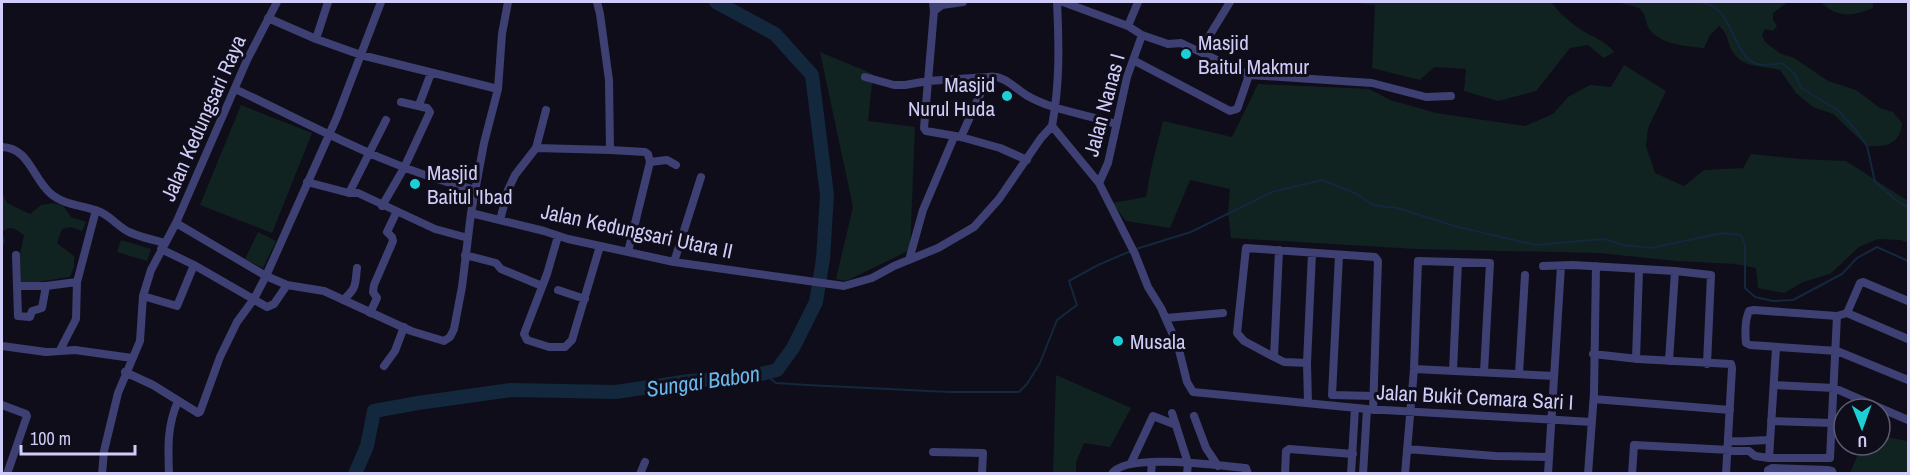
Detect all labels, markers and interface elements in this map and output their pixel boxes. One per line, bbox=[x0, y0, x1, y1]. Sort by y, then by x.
place label: Masjid Baitul Makmur bbox=[1198, 28, 1309, 81]
street label: Jalan Kedungsari Raya bbox=[153, 30, 253, 206]
marker: Masjid Baitul Makmur bbox=[1179, 47, 1193, 61]
street label: Jalan Nanas I bbox=[1076, 50, 1132, 160]
place label: Masjid Nurul Huda bbox=[908, 70, 995, 123]
marker: Masjid Nurul Huda bbox=[1000, 89, 1014, 103]
place label: Masjid Baitul 'Ibad bbox=[427, 158, 513, 211]
marker: Masjid Baitul 'Ibad bbox=[408, 177, 422, 191]
street label: Jalan Kedungsari Utara II bbox=[538, 197, 736, 265]
place label: Musala bbox=[1130, 327, 1186, 356]
marker: Musala bbox=[1111, 334, 1125, 348]
water label: Sungai Babon bbox=[644, 358, 762, 404]
street label: Jalan Bukit Cemara Sari I bbox=[1376, 377, 1574, 417]
north arrow bbox=[1832, 397, 1892, 457]
scale bar bbox=[21, 418, 135, 456]
text: 100 m bbox=[30, 426, 71, 451]
text: U bbox=[1857, 431, 1867, 453]

